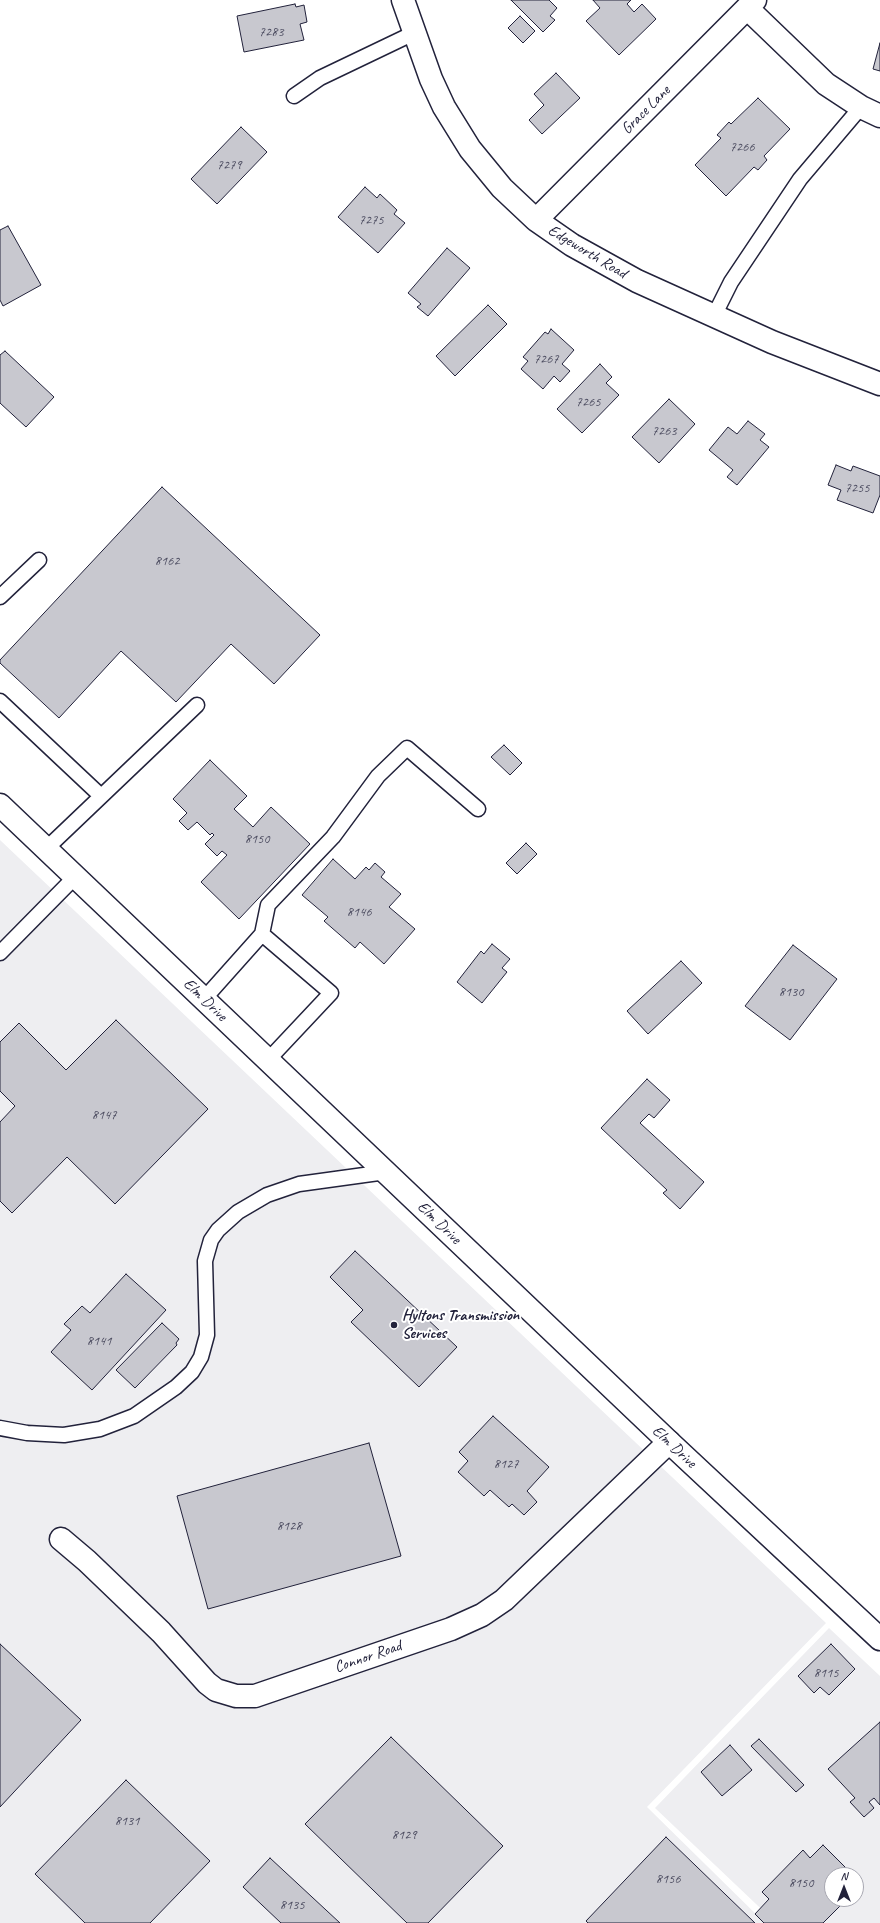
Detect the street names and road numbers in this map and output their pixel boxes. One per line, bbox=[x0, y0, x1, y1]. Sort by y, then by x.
street label: Grace Lane bbox=[618, 82, 674, 138]
street label: Edgeworth Road bbox=[544, 221, 630, 283]
street label: Elm Drive bbox=[179, 974, 231, 1026]
street label: Elm Drive bbox=[413, 1197, 465, 1249]
street label: Elm Drive bbox=[648, 1422, 700, 1472]
street label: Connor Road bbox=[332, 1637, 404, 1677]

